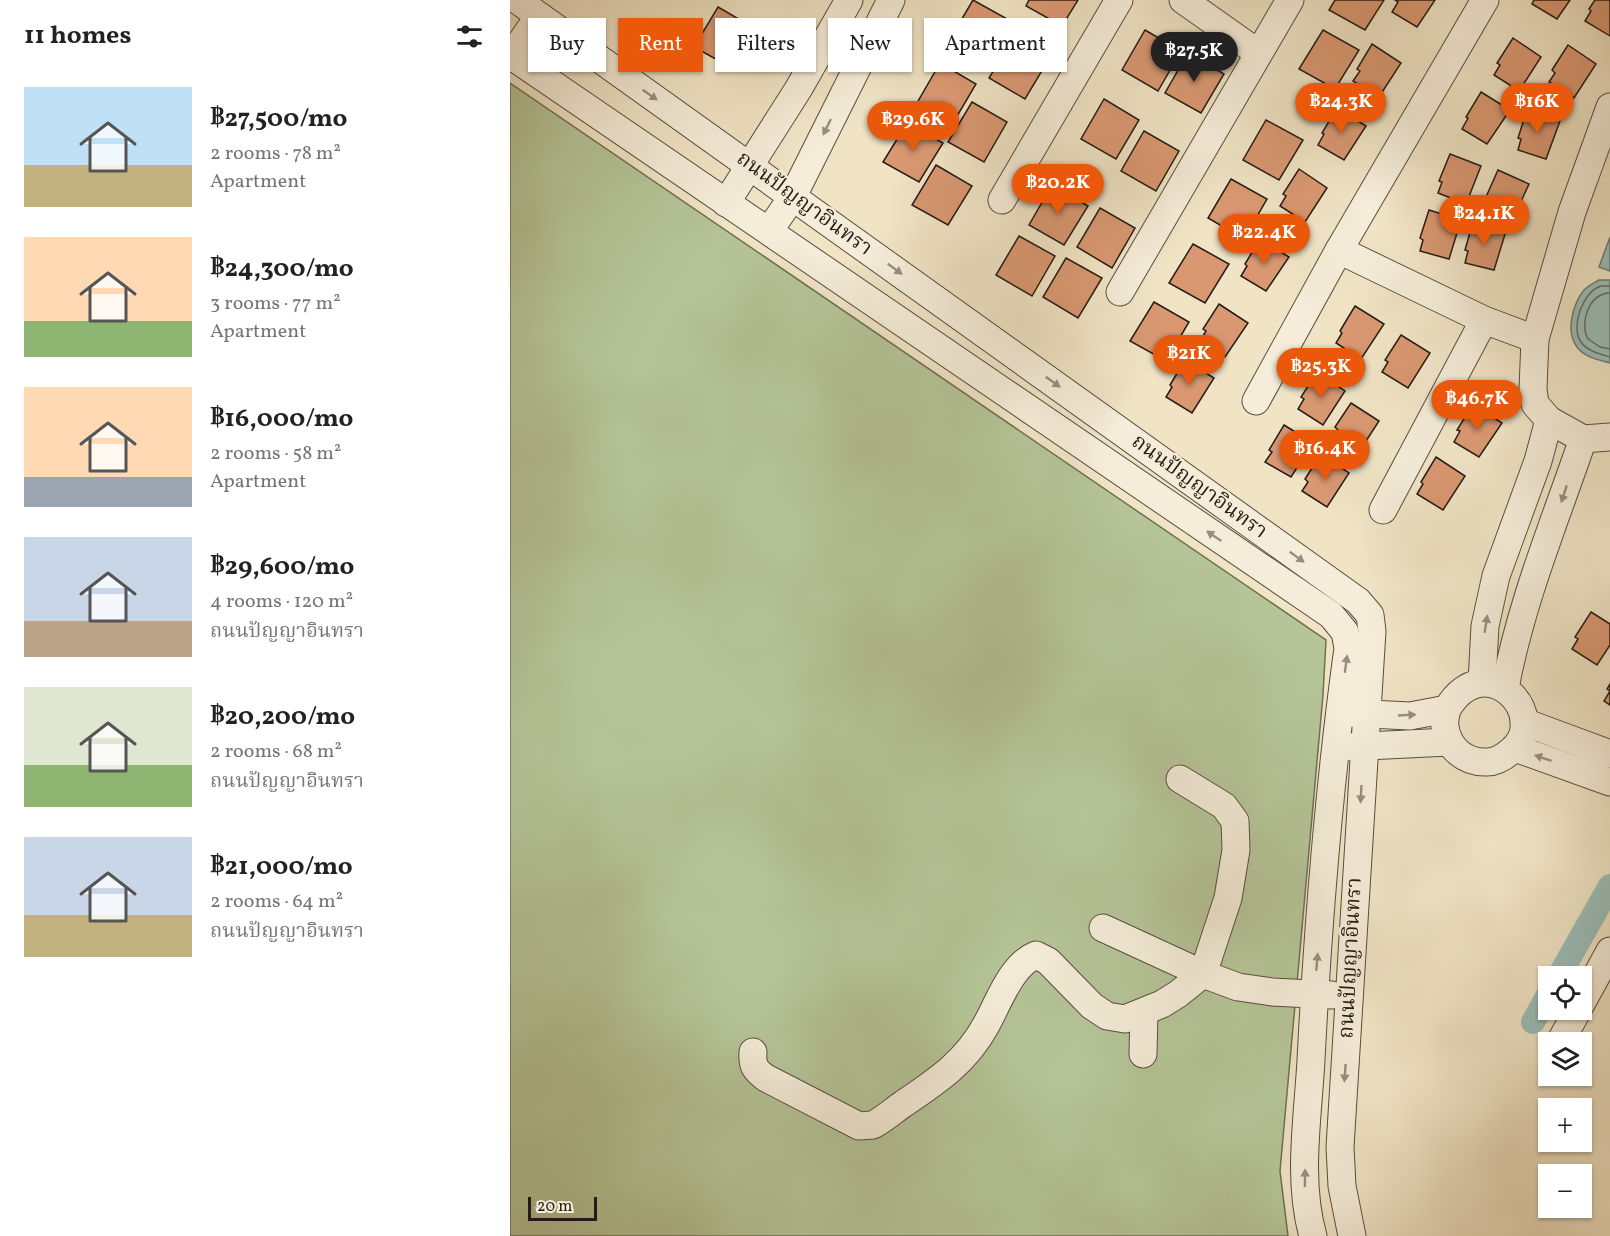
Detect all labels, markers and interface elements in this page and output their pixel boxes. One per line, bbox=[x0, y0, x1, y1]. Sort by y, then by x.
text: 11 homes bbox=[24, 18, 131, 54]
chip: Buy bbox=[528, 18, 606, 72]
chip: Rent bbox=[618, 18, 703, 72]
chip: Filters bbox=[715, 18, 816, 72]
chip: New bbox=[828, 18, 912, 72]
chip: Apartment bbox=[924, 18, 1067, 72]
icon: filters bbox=[453, 20, 486, 53]
pin: ฿27.5K bbox=[1145, 32, 1243, 83]
text: ฿27.5K bbox=[1165, 37, 1223, 65]
pin: ฿24.3K bbox=[1292, 83, 1390, 134]
pin: ฿16K bbox=[1501, 83, 1573, 134]
text: ฿24.3K bbox=[1309, 88, 1373, 116]
text: ฿16K bbox=[1515, 88, 1559, 116]
one-way arrow bbox=[642, 89, 658, 101]
text: ฿27,500/mo bbox=[210, 101, 347, 137]
pin: ฿29.6K bbox=[864, 101, 962, 152]
text: ฿29.6K bbox=[881, 106, 945, 134]
icon: home bbox=[72, 111, 144, 183]
one-way arrow bbox=[823, 119, 832, 136]
text: 2 rooms · 78 m² bbox=[210, 140, 341, 168]
street label: ถนนปัญญาอินทรา bbox=[730, 145, 878, 263]
pin: ฿20.2K bbox=[1009, 164, 1107, 215]
text: Apartment bbox=[210, 168, 306, 196]
text: ฿20.2K bbox=[1026, 169, 1090, 197]
pin: ฿24.1K bbox=[1435, 195, 1533, 246]
text: ฿24.1K bbox=[1453, 200, 1515, 228]
pin: ฿22.4K bbox=[1215, 214, 1313, 265]
text: ฿22.4K bbox=[1232, 219, 1296, 247]
text: ฿24,300/mo bbox=[210, 251, 354, 287]
icon: home bbox=[72, 261, 144, 333]
one-way arrow bbox=[886, 263, 902, 275]
text: 3 rooms · 77 m² bbox=[210, 290, 341, 318]
text: Apartment bbox=[210, 318, 306, 346]
pin: ฿21K bbox=[1153, 335, 1225, 386]
text: ฿21K bbox=[1167, 340, 1211, 368]
pin: ฿25.3K bbox=[1272, 348, 1370, 399]
text: ฿25.3K bbox=[1290, 353, 1352, 381]
one-way arrow bbox=[1046, 376, 1061, 388]
pin: ฿46.7K bbox=[1428, 380, 1526, 431]
text: ฿46.7K bbox=[1445, 385, 1509, 413]
text: ฿16,000/mo bbox=[210, 401, 353, 437]
icon: home bbox=[72, 411, 144, 483]
street label: ถนนปัญญาอินทรา bbox=[1125, 428, 1273, 546]
pin: ฿16.4K bbox=[1276, 430, 1374, 481]
text: ฿16.4K bbox=[1294, 435, 1356, 463]
text: 2 rooms · 58 m² bbox=[210, 440, 341, 468]
text: Apartment bbox=[210, 468, 306, 496]
one-way arrow bbox=[1559, 485, 1569, 503]
one-way arrow bbox=[1207, 530, 1223, 542]
text: ฿29,600/mo bbox=[210, 549, 354, 585]
one-way arrow bbox=[1289, 551, 1305, 563]
icon: home bbox=[72, 561, 144, 633]
text: 4 rooms · 120 m² bbox=[210, 588, 353, 616]
one-way arrow bbox=[1482, 614, 1491, 633]
text: ถนนปัญญาอินทรา bbox=[210, 618, 364, 646]
one-way arrow bbox=[1341, 654, 1350, 673]
text: ฿20,200/mo bbox=[210, 699, 355, 735]
one-way arrow bbox=[1398, 710, 1417, 719]
icon: home bbox=[72, 711, 144, 783]
text: 2 rooms · 68 m² bbox=[210, 738, 342, 766]
one-way arrow bbox=[1534, 753, 1552, 762]
text: ถนนปัญญาอินทรา bbox=[210, 768, 364, 796]
one-way arrow bbox=[1356, 785, 1365, 804]
text: ฿21,000/mo bbox=[210, 849, 353, 885]
icon: home bbox=[72, 861, 144, 933]
street label: ถนนปัญญาอินทรา bbox=[1332, 877, 1370, 1039]
text: 2 rooms · 64 m² bbox=[210, 888, 343, 916]
text: ถนนปัญญาอินทรา bbox=[210, 918, 364, 946]
one-way arrow bbox=[1312, 953, 1322, 972]
map controls bbox=[1538, 966, 1592, 1218]
button: locate bbox=[1538, 966, 1592, 1020]
button: layers bbox=[1538, 1032, 1592, 1086]
one-way arrow bbox=[1340, 1063, 1349, 1082]
button: + bbox=[1538, 1098, 1592, 1152]
button: − bbox=[1538, 1164, 1592, 1218]
one-way arrow bbox=[1301, 1169, 1310, 1188]
scale bar bbox=[528, 1194, 597, 1222]
text: 20 m bbox=[537, 1196, 572, 1218]

